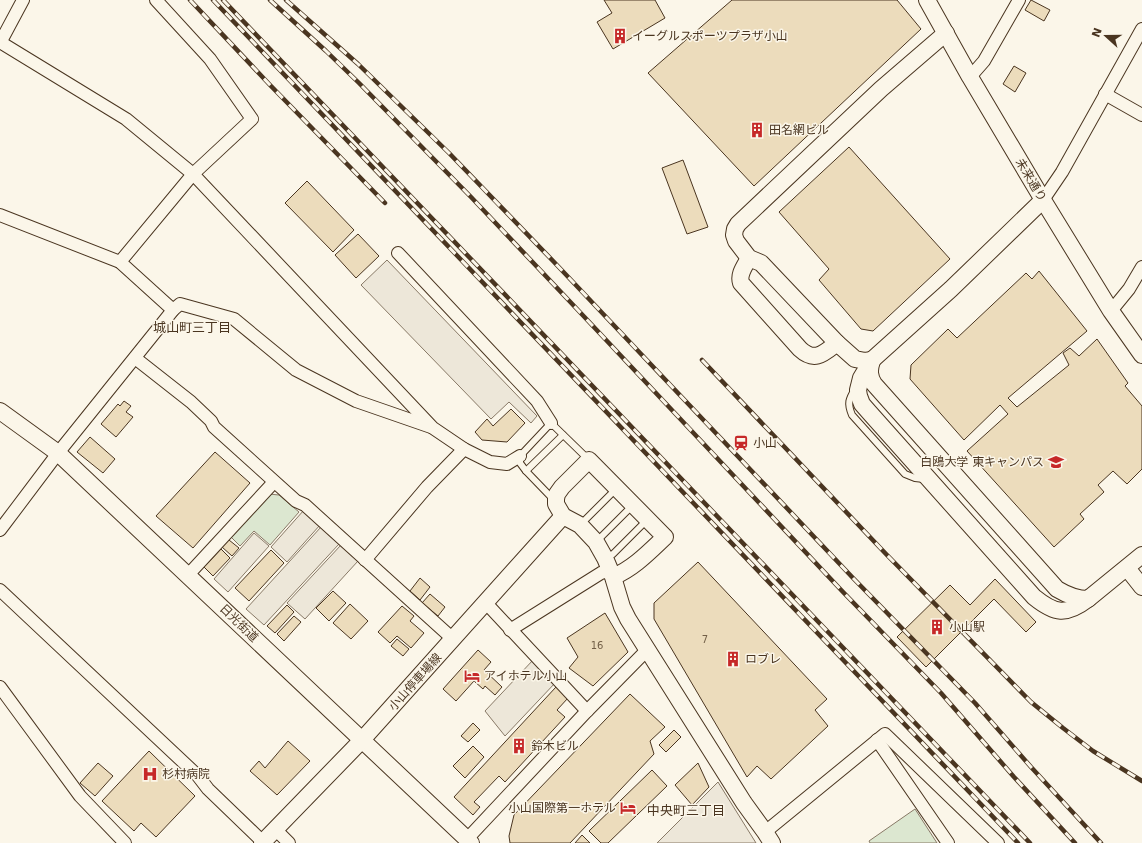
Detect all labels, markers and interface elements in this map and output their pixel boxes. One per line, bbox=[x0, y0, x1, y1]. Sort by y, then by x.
north arrow bbox=[1086, 16, 1126, 56]
text: N bbox=[1089, 26, 1105, 39]
building icon: イーグルスポーツプラザ小山 bbox=[611, 27, 629, 45]
place label: イーグルスポーツプラザ小山 bbox=[632, 29, 788, 43]
building icon: 田名網ビル bbox=[748, 121, 766, 139]
place label: 田名網ビル bbox=[769, 123, 829, 137]
street label: 未来通り bbox=[1013, 156, 1049, 204]
district label: 城山町三丁目 bbox=[153, 320, 231, 335]
station icon: 小山 bbox=[732, 434, 750, 452]
place label: 小山 bbox=[753, 436, 777, 450]
school or university icon: 白鴎大学 東キャンパス bbox=[1047, 453, 1065, 471]
place label: 白鴎大学 東キャンパス bbox=[920, 455, 1044, 469]
street label: 日光街道 bbox=[217, 601, 261, 645]
building icon: 小山駅 bbox=[928, 618, 946, 636]
place label: 小山駅 bbox=[949, 620, 985, 634]
house number: 7 bbox=[702, 634, 708, 645]
house number: 16 bbox=[591, 640, 603, 651]
building icon: ロブレ bbox=[724, 650, 742, 668]
street label: 小山停車場線 bbox=[386, 651, 444, 713]
place label: ロブレ bbox=[745, 652, 781, 666]
hotel icon: アイホテル小山 bbox=[463, 667, 481, 685]
place label: アイホテル小山 bbox=[484, 669, 567, 683]
building icon: 鈴木ビル bbox=[510, 737, 528, 755]
place label: 鈴木ビル bbox=[531, 739, 579, 753]
hospital icon: 杉村病院 bbox=[141, 765, 159, 783]
place label: 杉村病院 bbox=[162, 767, 210, 781]
hotel icon: 小山国際第一ホテル bbox=[619, 799, 637, 817]
place label: 小山国際第一ホテル bbox=[508, 801, 616, 815]
district label: 中央町三丁目 bbox=[647, 803, 725, 818]

